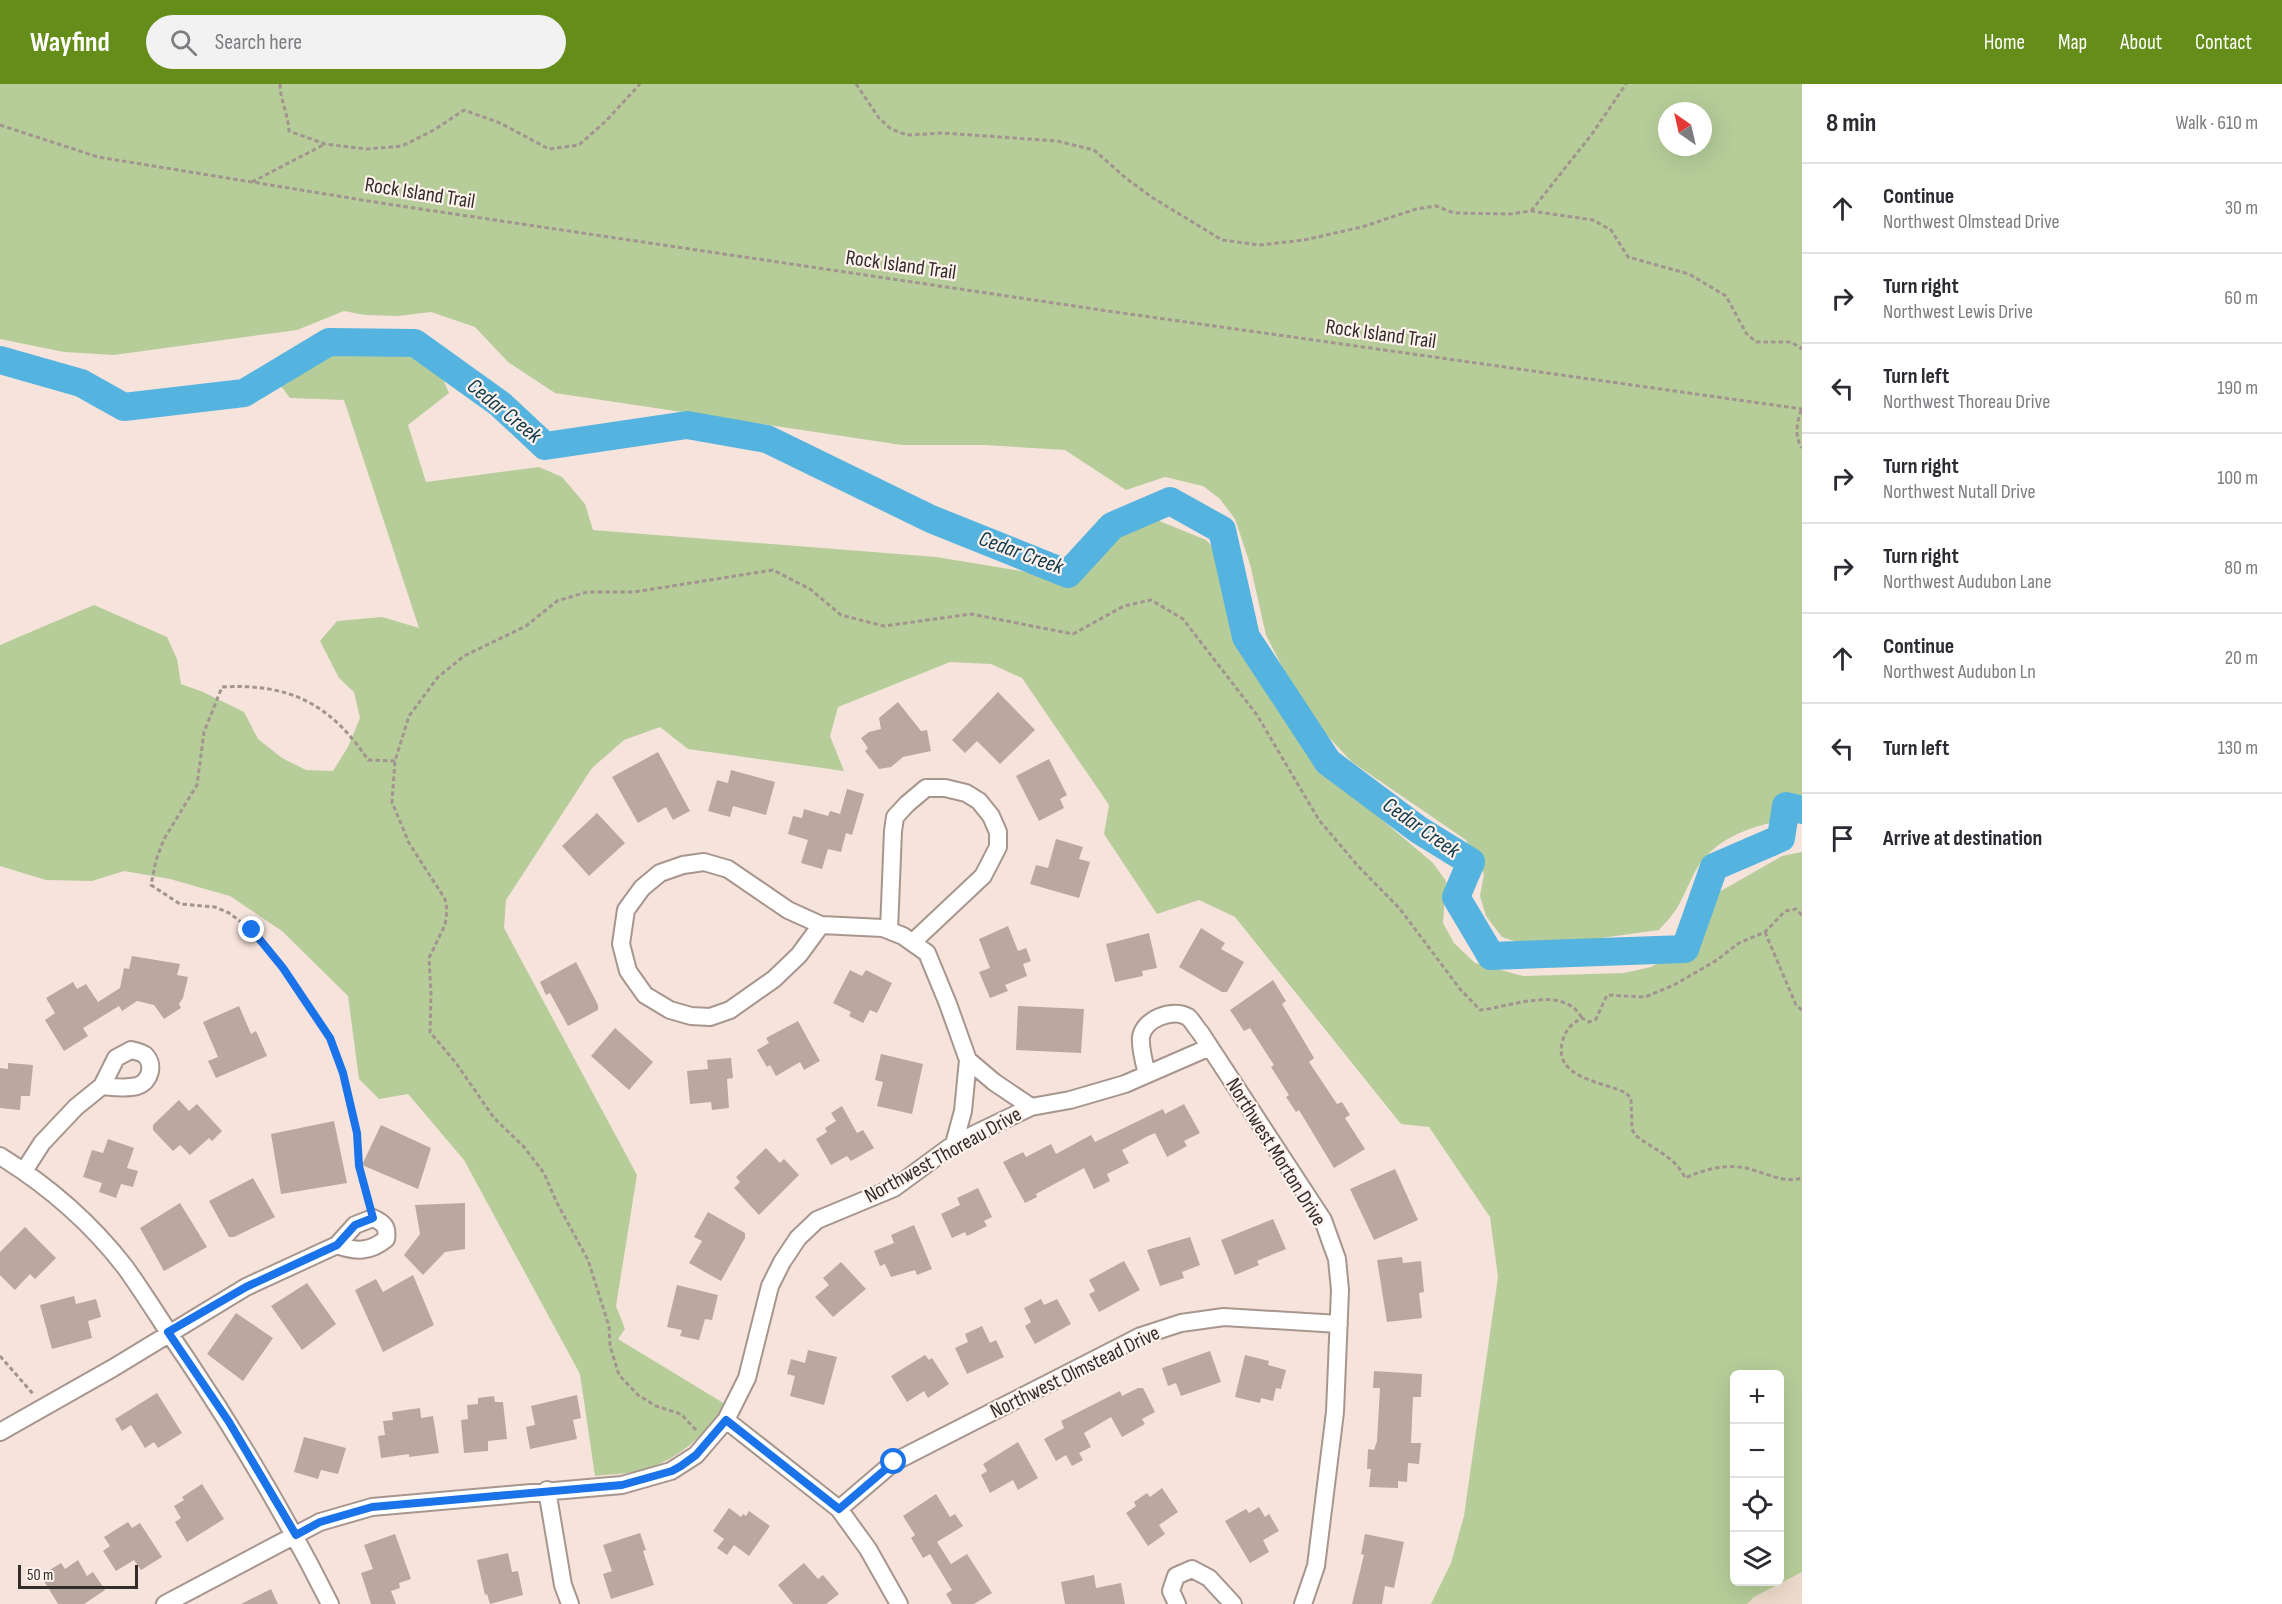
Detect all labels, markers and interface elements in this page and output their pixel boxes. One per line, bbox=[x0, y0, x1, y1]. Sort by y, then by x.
search box bbox=[146, 15, 566, 69]
text: Wayfind bbox=[30, 26, 110, 59]
icon: search bbox=[167, 26, 200, 59]
text: Search here bbox=[215, 29, 302, 56]
text: Home bbox=[1984, 30, 2025, 55]
text: Map bbox=[2058, 30, 2087, 55]
text: About bbox=[2120, 30, 2162, 55]
text: Contact bbox=[2195, 30, 2252, 55]
north arrow bbox=[1658, 102, 1712, 156]
text: 8 min bbox=[1826, 108, 1876, 139]
text: Walk · 610 m bbox=[2175, 111, 2258, 135]
street label: Rock Island Trail bbox=[363, 172, 477, 214]
text: Continue bbox=[1883, 183, 1954, 210]
icon: ahead bbox=[1826, 192, 1859, 225]
text: 30 m bbox=[2225, 196, 2258, 220]
text: Northwest Olmstead Drive bbox=[1883, 210, 2060, 234]
street label: Rock Island Trail bbox=[844, 245, 958, 285]
text: Turn right bbox=[1883, 273, 1959, 300]
icon: right bbox=[1826, 282, 1859, 315]
text: 60 m bbox=[2224, 286, 2258, 310]
text: Northwest Lewis Drive bbox=[1883, 300, 2033, 324]
street label: Rock Island Trail bbox=[1324, 314, 1438, 354]
text: Turn left bbox=[1883, 363, 1949, 390]
icon: left bbox=[1826, 372, 1859, 405]
water label: Cedar Creek bbox=[461, 373, 547, 450]
text: 190 m bbox=[2217, 376, 2258, 400]
text: Northwest Thoreau Drive bbox=[1883, 390, 2050, 414]
text: Turn right bbox=[1883, 453, 1959, 480]
icon: right bbox=[1826, 462, 1859, 495]
text: 100 m bbox=[2217, 466, 2258, 490]
text: Northwest Nutall Drive bbox=[1883, 480, 2036, 504]
water label: Cedar Creek bbox=[975, 525, 1068, 581]
text: Turn right bbox=[1883, 543, 1959, 570]
icon: right bbox=[1826, 552, 1859, 585]
text: 80 m bbox=[2224, 556, 2258, 580]
text: Northwest Audubon Lane bbox=[1883, 570, 2051, 594]
text: Continue bbox=[1883, 633, 1954, 660]
icon: ahead bbox=[1826, 642, 1859, 675]
text: 20 m bbox=[2225, 646, 2258, 670]
text: Northwest Audubon Ln bbox=[1883, 660, 2036, 684]
icon: left bbox=[1826, 732, 1859, 765]
text: Turn left bbox=[1883, 735, 1949, 762]
text: 130 m bbox=[2218, 736, 2258, 760]
water label: Cedar Creek bbox=[1377, 792, 1465, 865]
icon: arrive bbox=[1826, 822, 1859, 855]
text: Arrive at destination bbox=[1883, 825, 2042, 852]
route end bbox=[238, 916, 264, 942]
street label: Northwest Morton Drive bbox=[1220, 1073, 1332, 1231]
street label: Northwest Thoreau Drive bbox=[860, 1102, 1026, 1208]
street label: Northwest Olmstead Drive bbox=[986, 1320, 1164, 1424]
map controls bbox=[1730, 1370, 1784, 1586]
button: + bbox=[1730, 1370, 1784, 1424]
button: − bbox=[1730, 1424, 1784, 1478]
route start bbox=[880, 1448, 906, 1474]
button: locate bbox=[1730, 1478, 1784, 1532]
button: layers bbox=[1730, 1532, 1784, 1586]
scale bar bbox=[18, 1562, 138, 1590]
text: 50 m bbox=[27, 1566, 53, 1585]

